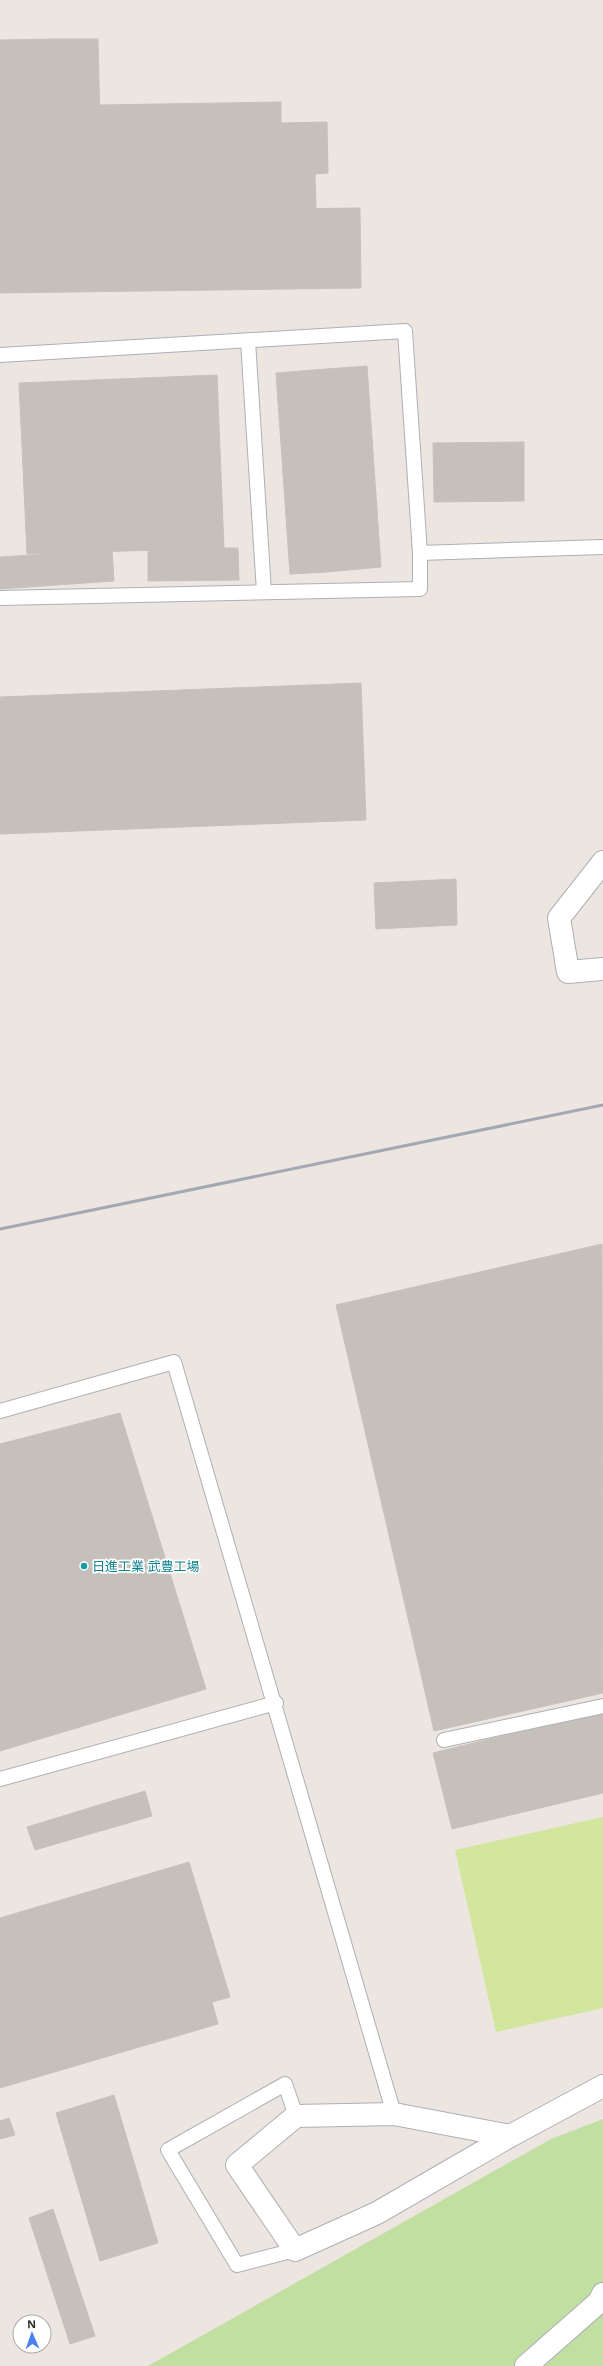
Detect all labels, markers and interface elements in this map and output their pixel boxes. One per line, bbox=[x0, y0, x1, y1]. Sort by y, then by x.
place label: 日進工業 武豊工場 bbox=[92, 1557, 199, 1575]
marker: 日進工業 武豊工場 bbox=[79, 1561, 89, 1571]
north arrow bbox=[12, 2314, 52, 2354]
text: N bbox=[27, 2316, 36, 2331]

